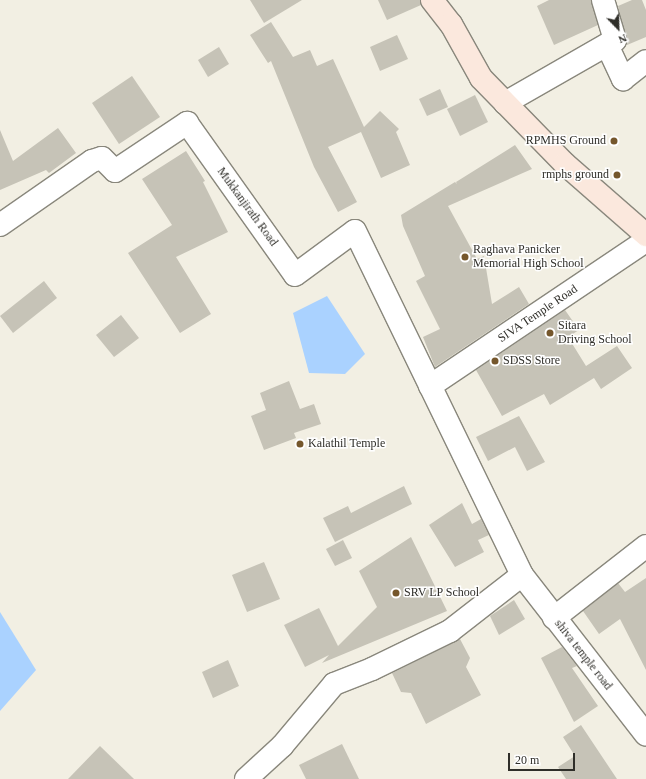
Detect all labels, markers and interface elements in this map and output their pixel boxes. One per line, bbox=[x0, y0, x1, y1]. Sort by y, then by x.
north arrow bbox=[598, 8, 638, 48]
text: N bbox=[617, 32, 629, 46]
place label: RPMHS Ground bbox=[526, 134, 606, 148]
marker: RPMHS Ground bbox=[609, 136, 619, 146]
street label: Mukkanjirath Road bbox=[214, 165, 280, 249]
place label: rmphs ground bbox=[542, 168, 609, 182]
marker: rmphs ground bbox=[612, 170, 622, 180]
place label: Raghava Panicker Memorial High School bbox=[473, 243, 584, 271]
marker: Raghava Panicker Memorial High School bbox=[460, 252, 470, 262]
street label: SIVA Temple Road bbox=[495, 282, 581, 346]
place label: Sitara Driving School bbox=[558, 319, 632, 347]
marker: Sitara Driving School bbox=[545, 328, 555, 338]
place label: SDSS Store bbox=[503, 354, 560, 368]
marker: SDSS Store bbox=[490, 356, 500, 366]
place label: Kalathil Temple bbox=[308, 437, 385, 451]
marker: Kalathil Temple bbox=[295, 439, 305, 449]
place label: SRV LP School bbox=[404, 586, 480, 600]
marker: SRV LP School bbox=[391, 588, 401, 598]
street label: shiva temple road bbox=[551, 617, 615, 693]
scale bar bbox=[510, 745, 577, 771]
text: 20 m bbox=[515, 753, 539, 767]

